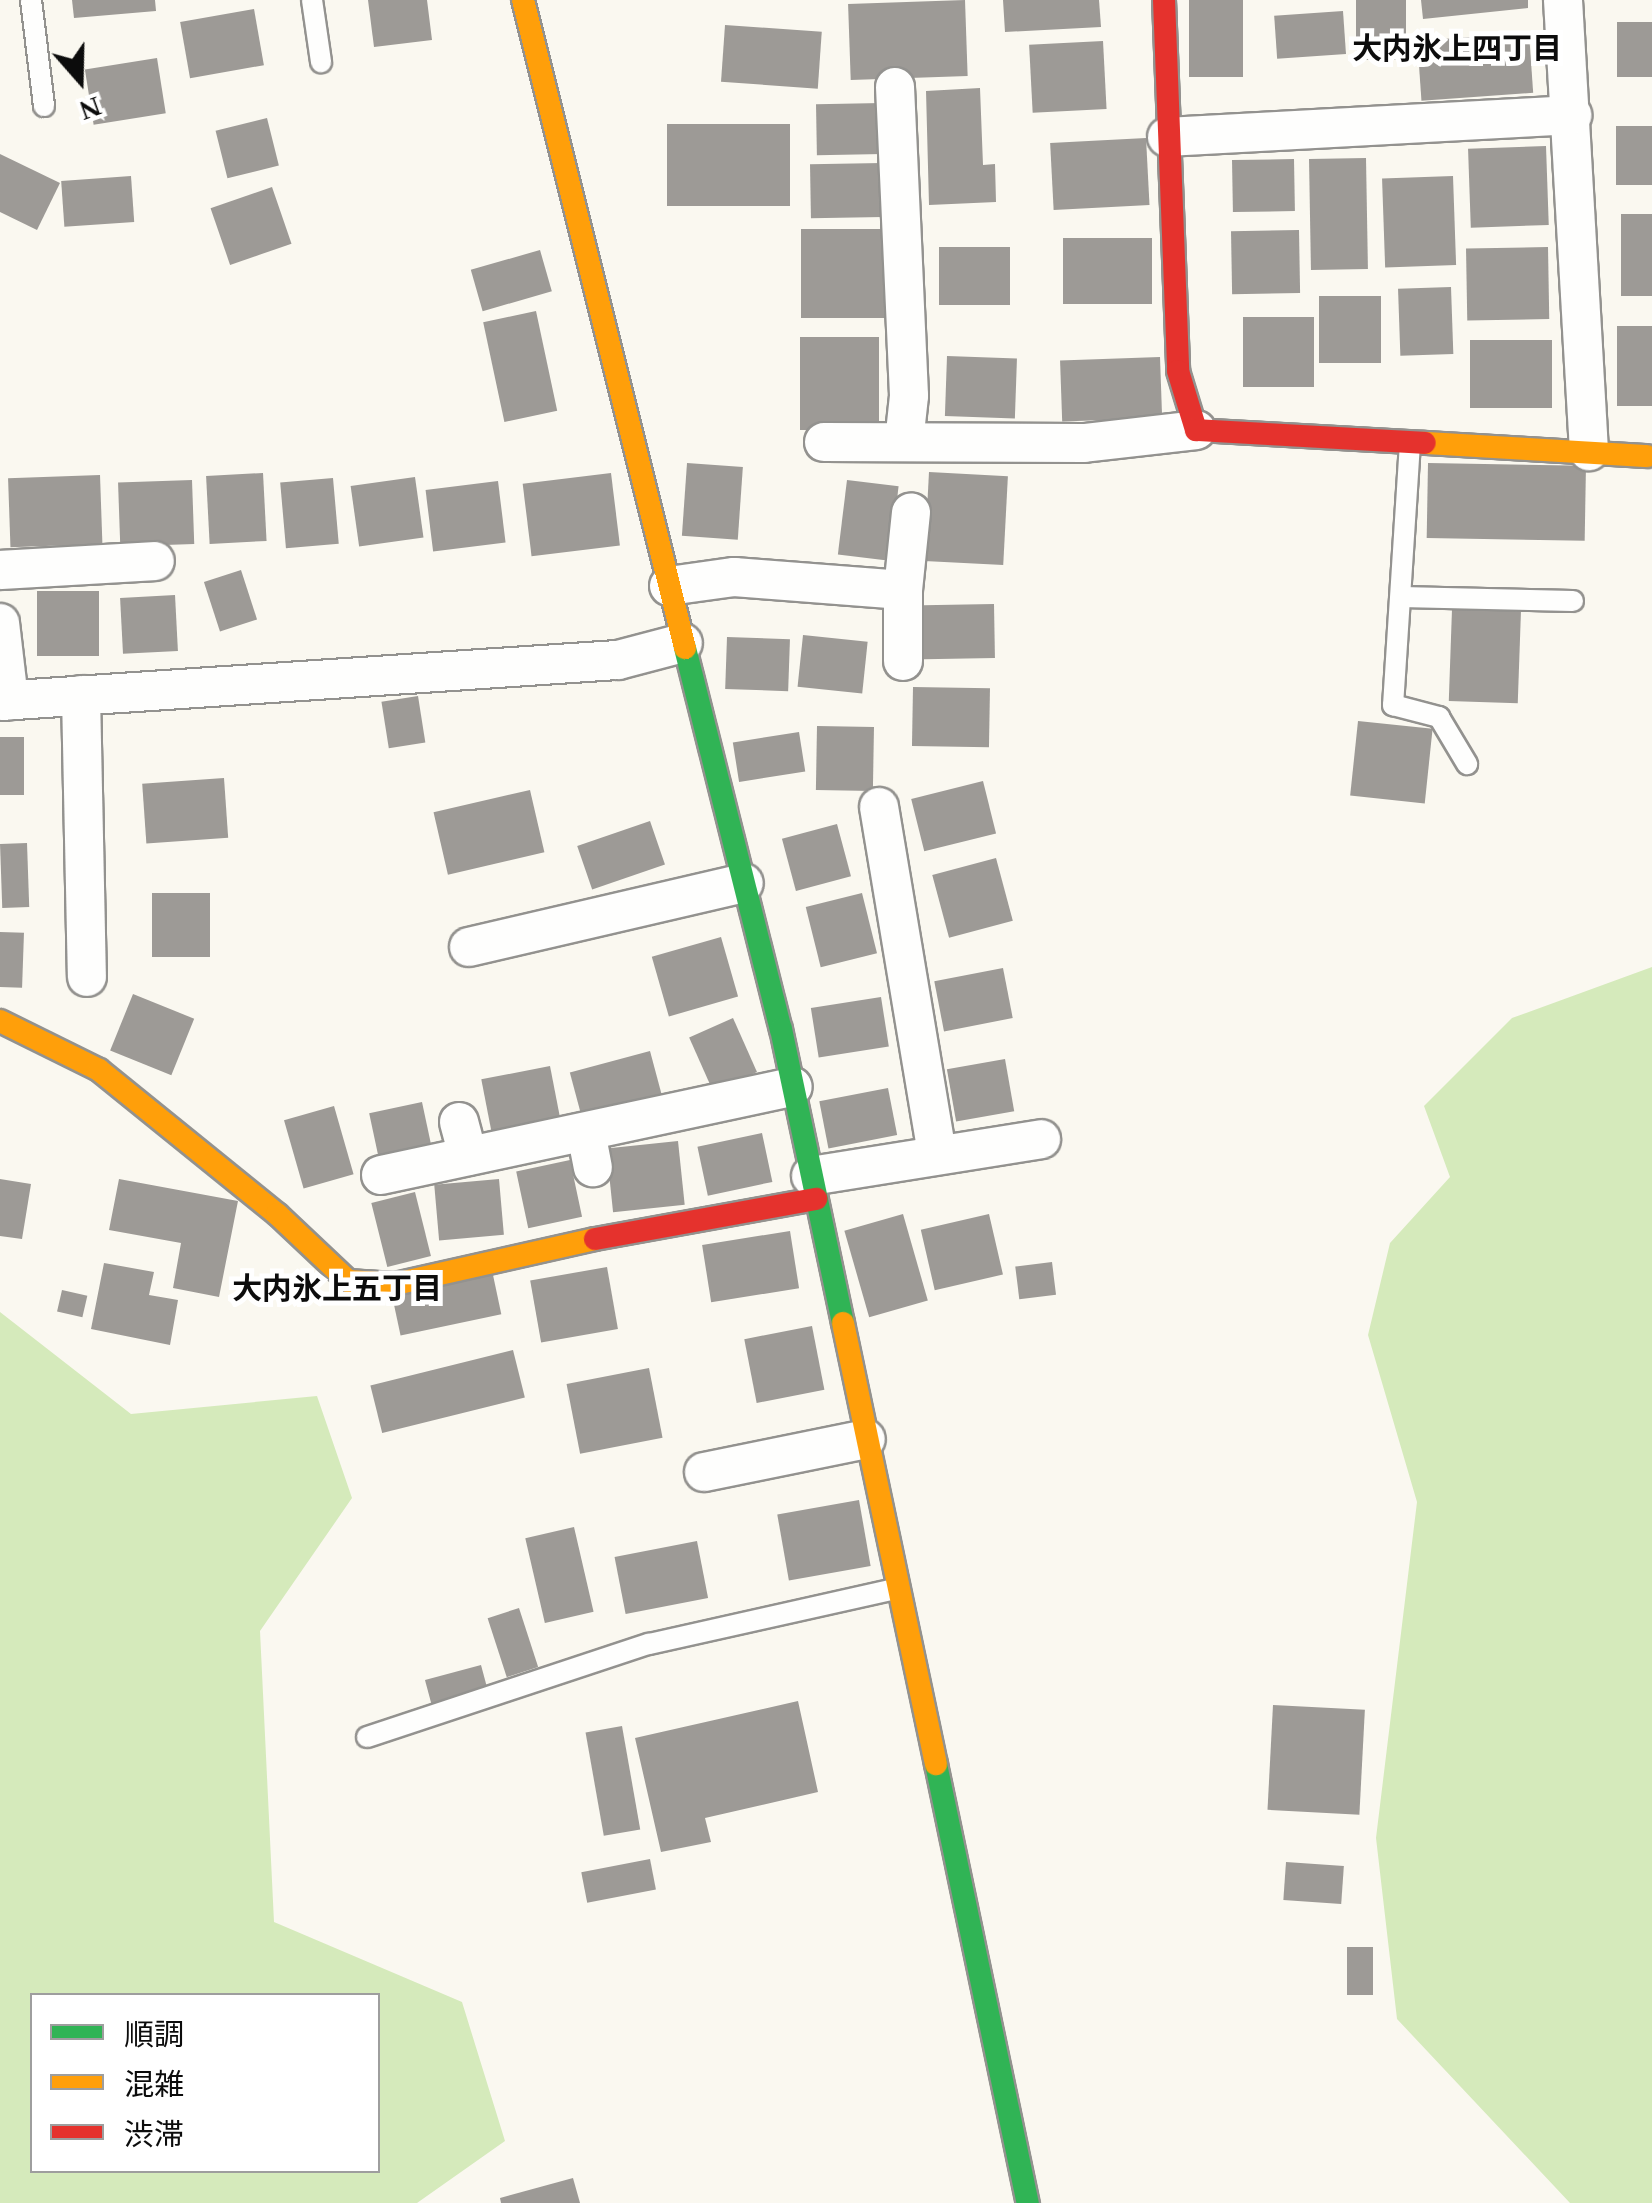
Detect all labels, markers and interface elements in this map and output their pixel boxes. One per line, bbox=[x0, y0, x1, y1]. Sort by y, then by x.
north arrow bbox=[30, 30, 130, 130]
district label: 大内氷上四丁目 bbox=[1352, 31, 1562, 67]
text: N bbox=[76, 91, 105, 127]
district label: 大内氷上五丁目 bbox=[232, 1271, 442, 1307]
legend bbox=[30, 1993, 380, 2173]
text: 順調 bbox=[124, 2018, 184, 2051]
text: 混雑 bbox=[124, 2068, 184, 2101]
text: 渋滞 bbox=[124, 2118, 184, 2151]

